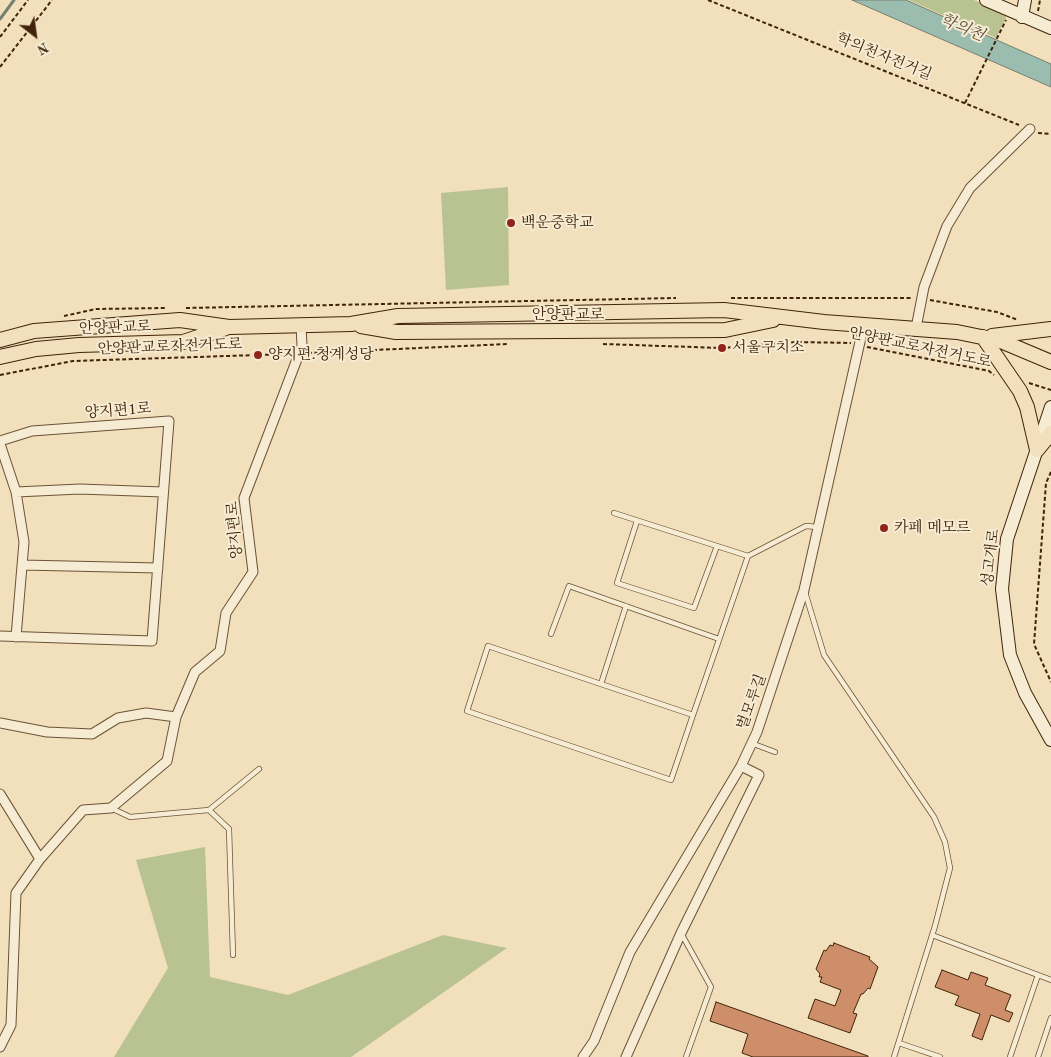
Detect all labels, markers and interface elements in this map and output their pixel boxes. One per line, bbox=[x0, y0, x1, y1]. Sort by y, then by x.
north arrow bbox=[10, 10, 60, 60]
water label: 학의천 bbox=[937, 10, 987, 46]
street label: 학의천자전거길 bbox=[834, 30, 934, 84]
text: N bbox=[34, 39, 51, 57]
place label: 백운중학교 bbox=[521, 214, 593, 232]
marker: 백운중학교 bbox=[505, 217, 517, 229]
street label: 안양판교로 bbox=[532, 306, 604, 324]
street label: 안양판교로 bbox=[78, 318, 152, 338]
street label: 안양판교로자전거도로 bbox=[847, 324, 993, 372]
street label: 안양판교로자전거도로 bbox=[97, 335, 243, 359]
place label: 서울구치소 bbox=[732, 339, 804, 357]
marker: 서울구치소 bbox=[716, 342, 728, 354]
place label: 양지편.청계성당 bbox=[268, 346, 374, 364]
marker: 양지편.청계성당 bbox=[252, 349, 264, 361]
street label: 양지편1로 bbox=[84, 400, 152, 422]
street label: 양지편로 bbox=[224, 500, 246, 560]
place label: 카페 메모르 bbox=[894, 519, 971, 537]
marker: 카페 메모르 bbox=[878, 522, 890, 534]
street label: 성고개로 bbox=[979, 528, 1003, 588]
street label: 벌모루길 bbox=[734, 672, 770, 732]

